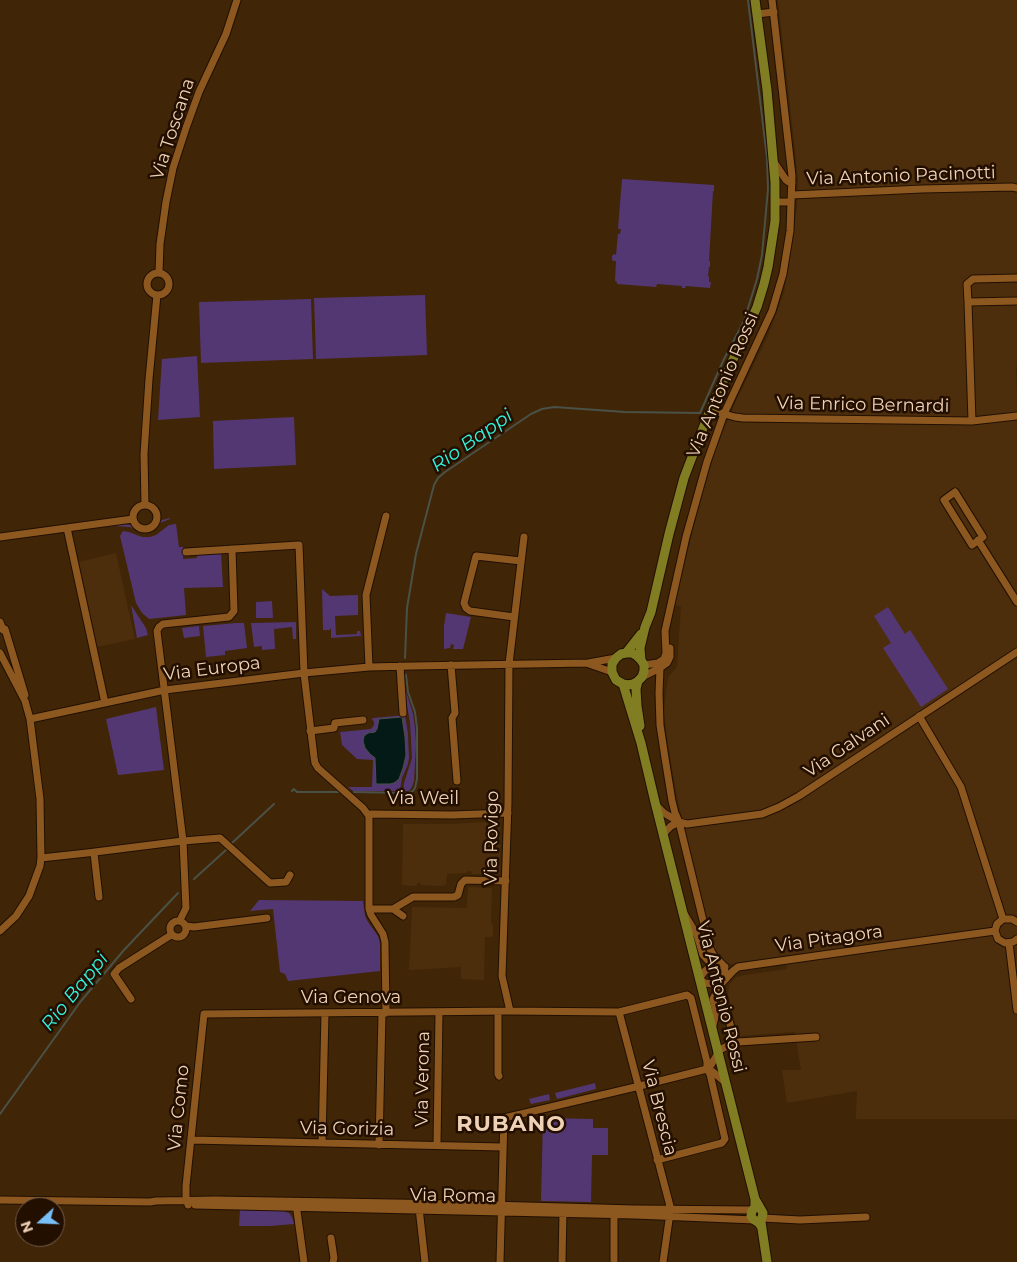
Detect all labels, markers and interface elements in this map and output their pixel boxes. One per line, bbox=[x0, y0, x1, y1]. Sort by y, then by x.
street label: Via Toscana bbox=[146, 76, 200, 182]
street label: Via Antonio Pacinotti bbox=[806, 162, 996, 190]
street label: Via Antonio Rossi bbox=[683, 309, 763, 461]
street label: Via Enrico Bernardi bbox=[776, 393, 950, 417]
water label: Rio Bappi bbox=[427, 405, 517, 477]
street label: Via Europa bbox=[162, 652, 262, 686]
street label: Via Galvani bbox=[800, 709, 894, 783]
street label: Via Weil bbox=[387, 788, 459, 810]
street label: Via Rovigo bbox=[480, 790, 504, 886]
street label: Via Antonio Rossi bbox=[692, 919, 750, 1075]
street label: Via Pitagora bbox=[774, 921, 884, 957]
water label: Rio Bappi bbox=[37, 948, 113, 1036]
street label: Via Genova bbox=[301, 987, 401, 1009]
street label: Via Verona bbox=[411, 1031, 435, 1127]
street label: Via Brescia bbox=[637, 1058, 681, 1158]
street label: Via Como bbox=[164, 1064, 194, 1152]
district label: RUBANO bbox=[455, 1112, 567, 1138]
street label: Via Gorizia bbox=[300, 1117, 394, 1141]
street label: Via Roma bbox=[410, 1184, 496, 1208]
north arrow bbox=[15, 1197, 65, 1247]
text: N bbox=[16, 1218, 37, 1235]

